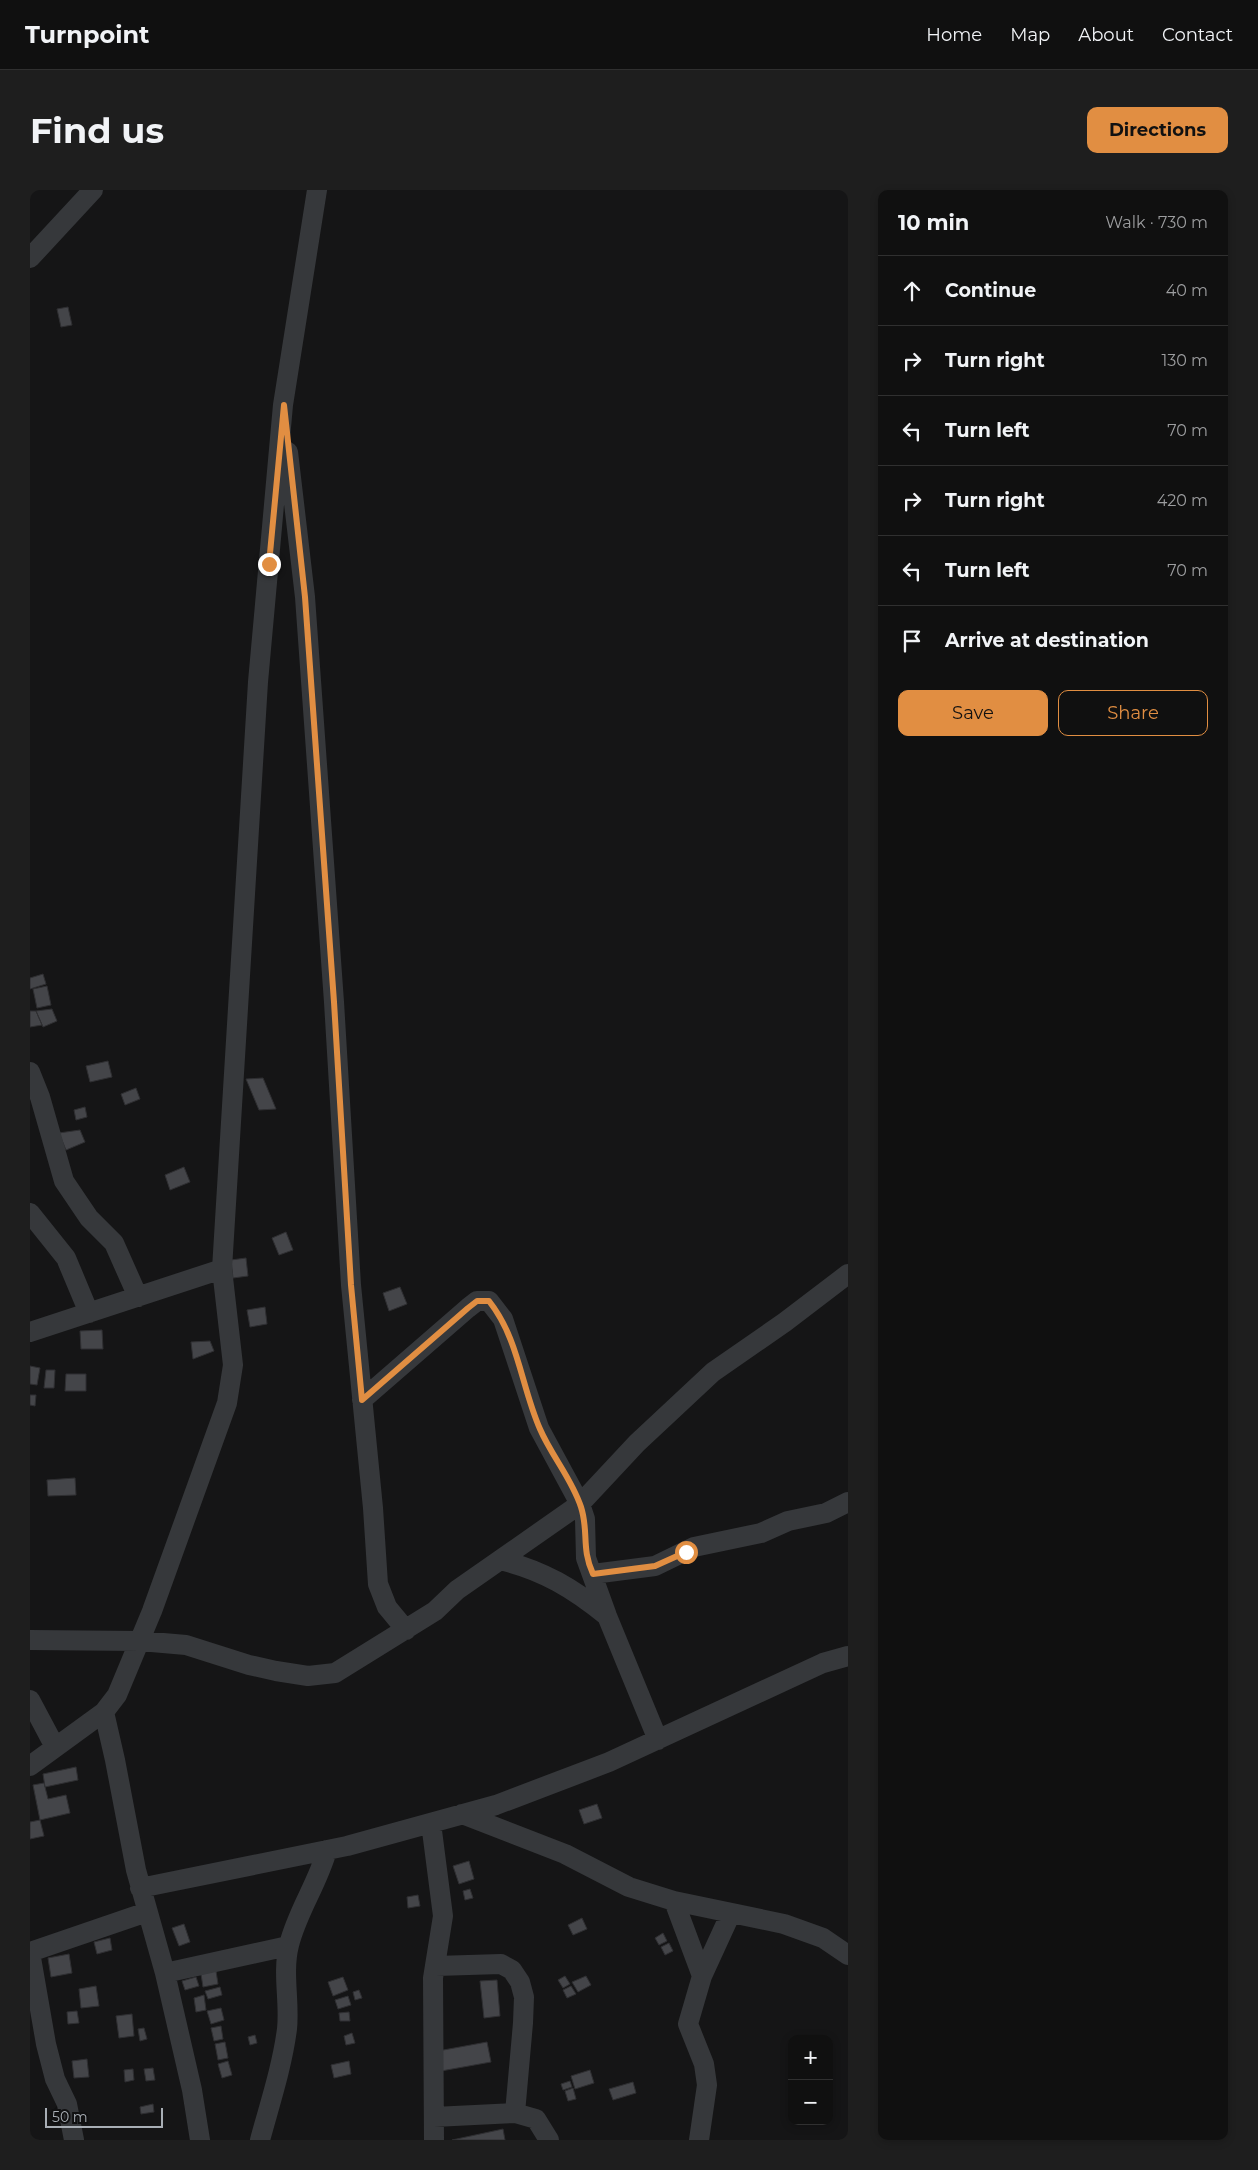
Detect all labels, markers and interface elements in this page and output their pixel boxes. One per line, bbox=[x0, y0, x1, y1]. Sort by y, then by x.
text: Turnpoint bbox=[25, 20, 149, 49]
text: Home bbox=[926, 24, 982, 46]
text: Map bbox=[1010, 24, 1050, 46]
text: About bbox=[1078, 24, 1134, 46]
text: Contact bbox=[1162, 24, 1233, 46]
button: Directions bbox=[1087, 107, 1228, 153]
text: Find us bbox=[30, 109, 164, 152]
text: 10 min bbox=[898, 210, 969, 235]
text: Walk · 730 m bbox=[1105, 213, 1208, 232]
icon: ahead bbox=[898, 277, 926, 305]
text: Continue bbox=[945, 279, 1036, 302]
text: 40 m bbox=[1166, 281, 1208, 300]
icon: right bbox=[898, 347, 926, 375]
text: Turn right bbox=[945, 349, 1045, 372]
text: 130 m bbox=[1161, 351, 1208, 370]
icon: left bbox=[898, 417, 926, 445]
text: Turn left bbox=[945, 419, 1030, 442]
text: 70 m bbox=[1167, 421, 1208, 440]
icon: right bbox=[898, 487, 926, 515]
text: Turn right bbox=[945, 489, 1045, 512]
text: 420 m bbox=[1157, 491, 1208, 510]
route end bbox=[258, 553, 281, 576]
icon: left bbox=[898, 557, 926, 585]
text: Turn left bbox=[945, 559, 1030, 582]
text: 70 m bbox=[1167, 561, 1208, 580]
icon: arrive bbox=[898, 627, 926, 655]
text: Arrive at destination bbox=[945, 629, 1149, 652]
button: Save bbox=[898, 690, 1048, 736]
button: Share bbox=[1058, 690, 1208, 736]
route start bbox=[675, 1541, 698, 1564]
map controls bbox=[788, 2035, 833, 2125]
button: + bbox=[788, 2035, 833, 2080]
button: − bbox=[788, 2080, 833, 2125]
scale bar bbox=[45, 2105, 162, 2128]
text: 50 m bbox=[52, 2108, 88, 2126]

